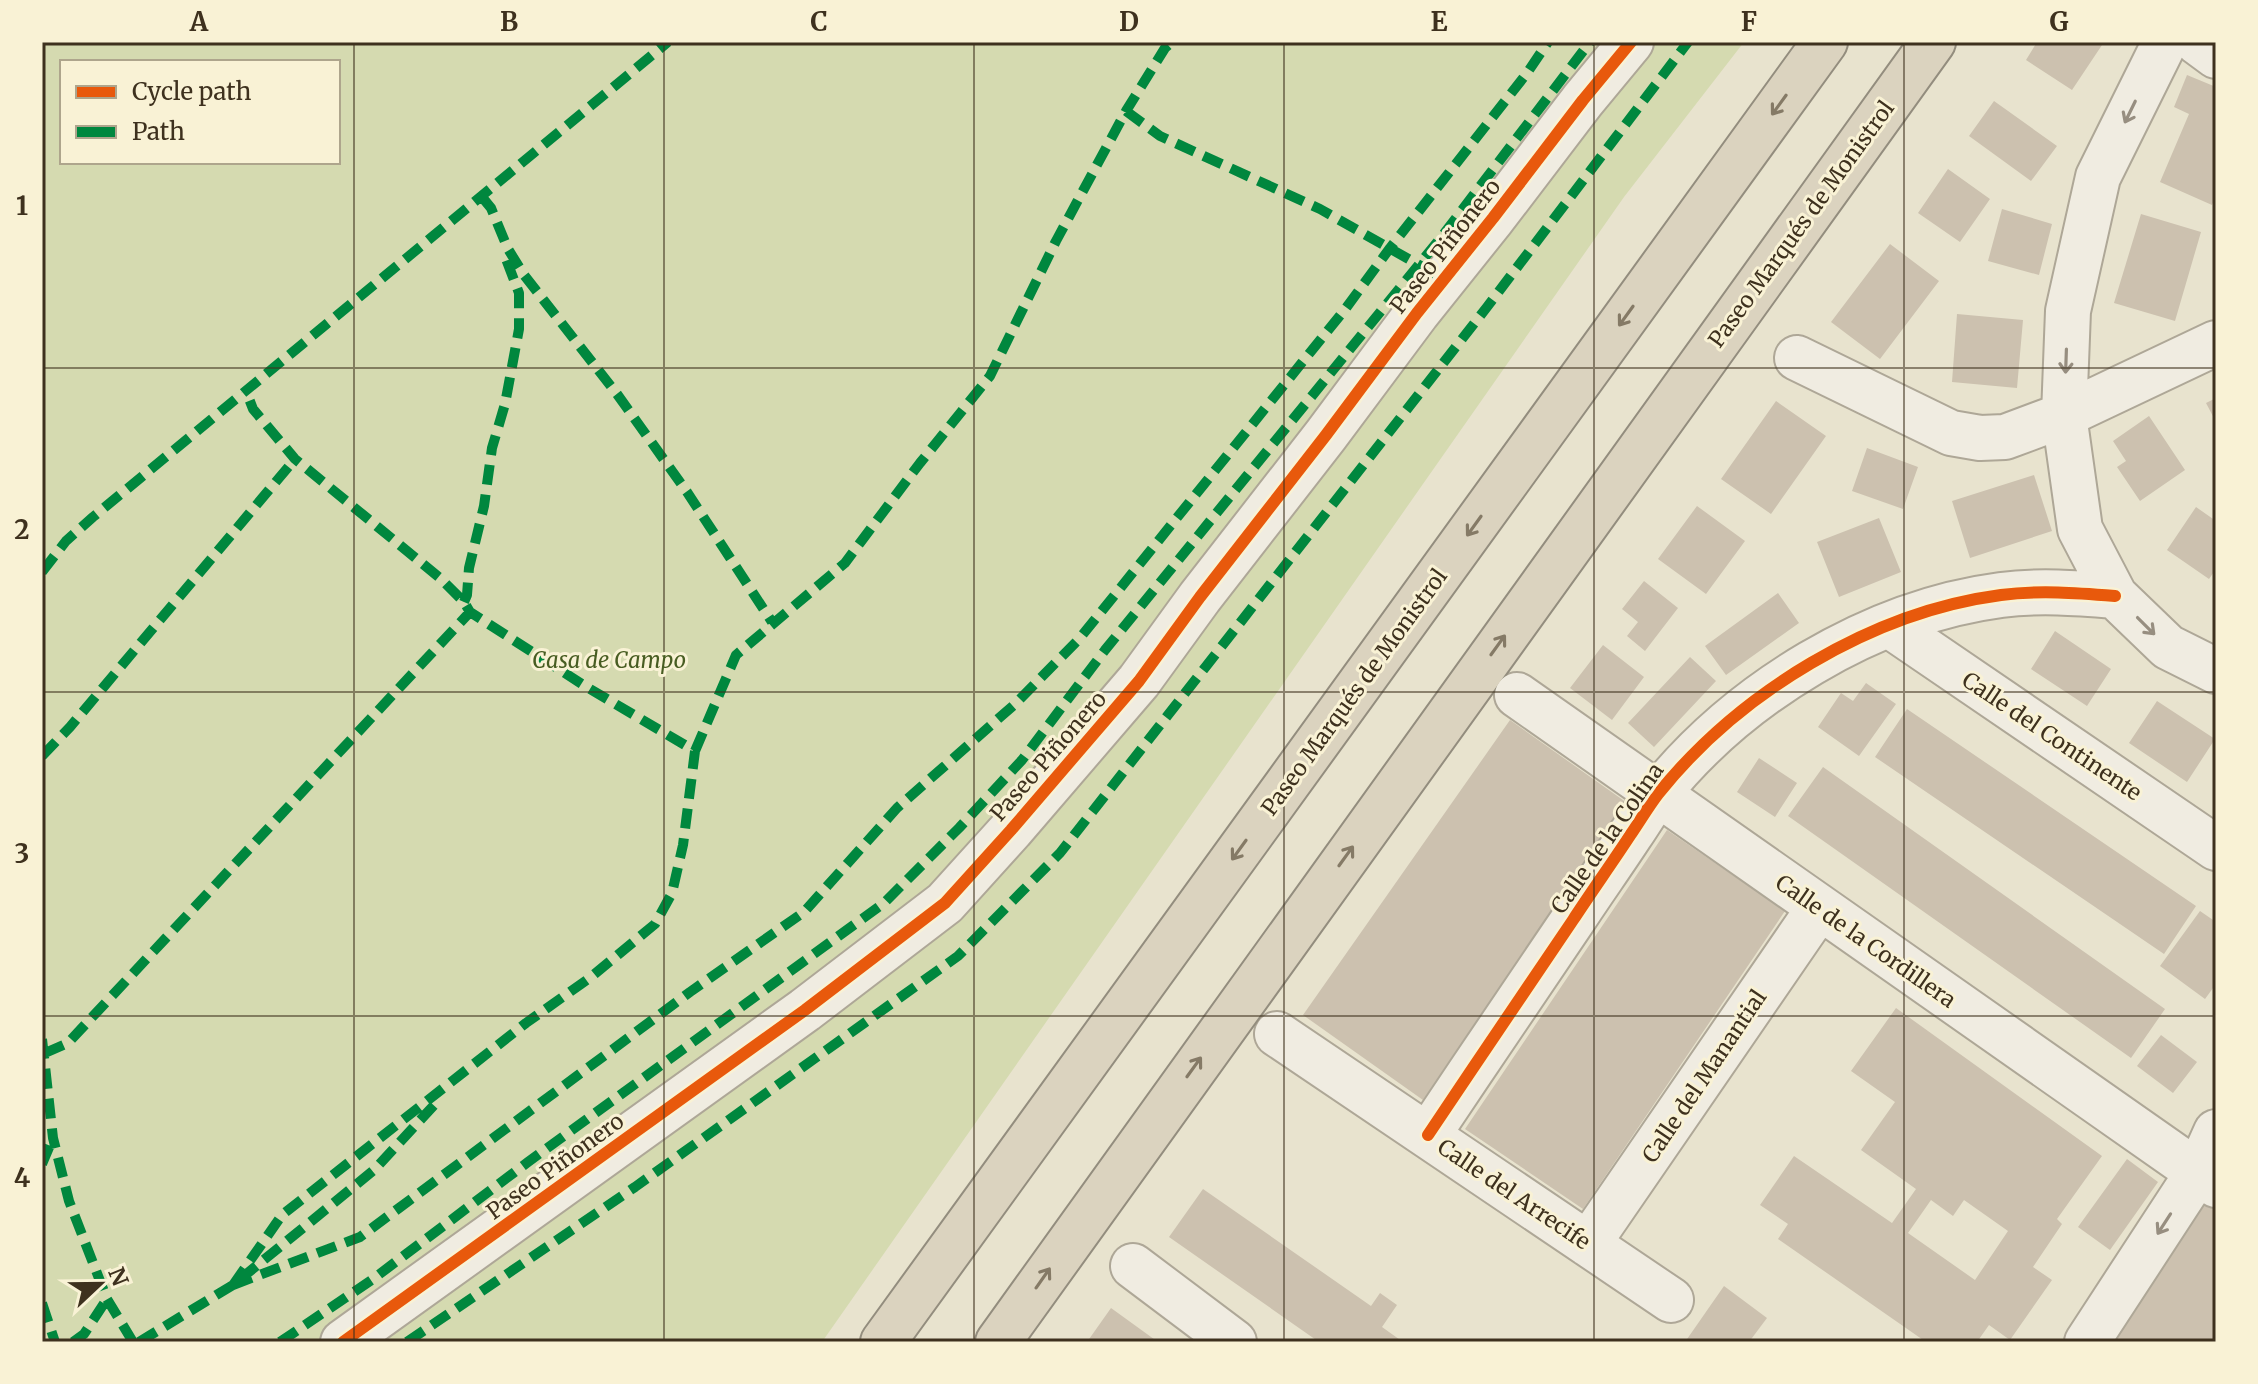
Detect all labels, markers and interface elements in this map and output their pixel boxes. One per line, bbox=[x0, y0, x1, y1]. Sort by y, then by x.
text: A bbox=[189, 5, 209, 38]
text: B bbox=[500, 5, 518, 38]
text: C bbox=[810, 5, 828, 38]
text: D bbox=[1119, 5, 1139, 38]
text: E bbox=[1431, 5, 1448, 38]
text: F bbox=[1741, 5, 1757, 38]
text: G bbox=[2050, 5, 2069, 38]
legend bbox=[60, 60, 340, 164]
text: Cycle path bbox=[132, 76, 251, 107]
one-way arrow bbox=[1771, 94, 1787, 116]
street label: Paseo Marqués de Monistrol bbox=[1702, 95, 1900, 353]
one-way arrow bbox=[2122, 100, 2137, 124]
text: Path bbox=[132, 116, 185, 147]
street label: Paseo Piñonero bbox=[1384, 173, 1506, 319]
text: 1 bbox=[16, 189, 28, 222]
one-way arrow bbox=[1618, 304, 1635, 326]
one-way arrow bbox=[2059, 347, 2074, 374]
text: 2 bbox=[14, 513, 30, 546]
one-way arrow bbox=[1466, 515, 1482, 537]
street label: Paseo Marqués de Monistrol bbox=[1255, 563, 1453, 821]
one-way arrow bbox=[2136, 616, 2155, 635]
one-way arrow bbox=[1489, 635, 1506, 656]
park label: Casa de Campo bbox=[532, 646, 686, 674]
street label: Calle del Continente bbox=[1957, 665, 2147, 807]
street label: Paseo Piñonero bbox=[984, 685, 1112, 827]
street label: Calle de la Colina bbox=[1545, 757, 1670, 919]
text: 3 bbox=[15, 837, 29, 870]
one-way arrow bbox=[1231, 839, 1248, 861]
one-way arrow bbox=[1337, 846, 1354, 867]
street label: Calle de la Cordillera bbox=[1770, 868, 1962, 1014]
street label: Calle del Manantial bbox=[1636, 984, 1772, 1168]
one-way arrow bbox=[1185, 1057, 1202, 1078]
street label: Paseo Piñonero bbox=[481, 1107, 629, 1225]
street label: Calle del Arrecife bbox=[1432, 1133, 1596, 1255]
text: 4 bbox=[14, 1161, 31, 1194]
one-way arrow bbox=[2155, 1212, 2171, 1235]
north arrow bbox=[60, 1244, 140, 1324]
text: N bbox=[102, 1263, 135, 1290]
one-way arrow bbox=[1035, 1268, 1051, 1290]

